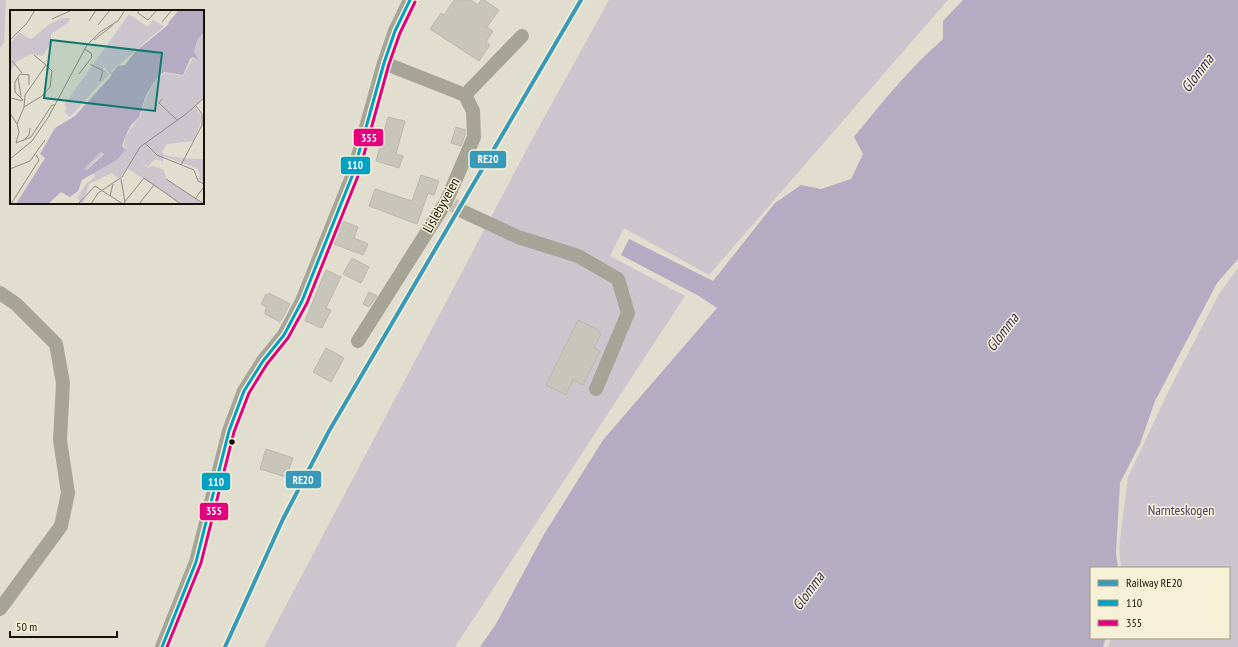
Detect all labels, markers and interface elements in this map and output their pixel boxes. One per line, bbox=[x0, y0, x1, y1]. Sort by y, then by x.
inset map bbox=[10, 10, 204, 204]
water label: Glomma bbox=[1177, 49, 1218, 96]
line badge: 355 bbox=[353, 128, 384, 147]
text: 355 bbox=[361, 131, 377, 145]
line badge: RE20 bbox=[469, 150, 507, 169]
text: RE20 bbox=[478, 152, 498, 166]
line badge: 110 bbox=[340, 156, 371, 175]
text: 110 bbox=[347, 158, 363, 172]
street label: Lislebyveien bbox=[419, 174, 463, 236]
water label: Glomma bbox=[982, 308, 1023, 355]
unlabelled marker bbox=[227, 437, 237, 447]
line badge: RE20 bbox=[285, 470, 322, 489]
line badge: 110 bbox=[201, 472, 231, 491]
text: RE20 bbox=[293, 473, 313, 487]
text: 110 bbox=[208, 475, 224, 489]
park label: Narnteskogen bbox=[1148, 501, 1214, 519]
line badge: 355 bbox=[199, 502, 229, 521]
text: 355 bbox=[206, 504, 222, 518]
water label: Glomma bbox=[788, 567, 829, 614]
legend bbox=[1090, 567, 1230, 639]
text: Railway RE20 bbox=[1126, 575, 1182, 590]
text: 110 bbox=[1126, 595, 1142, 610]
scale bar bbox=[10, 613, 117, 639]
text: 355 bbox=[1126, 615, 1142, 630]
text: 50 m bbox=[16, 619, 37, 634]

